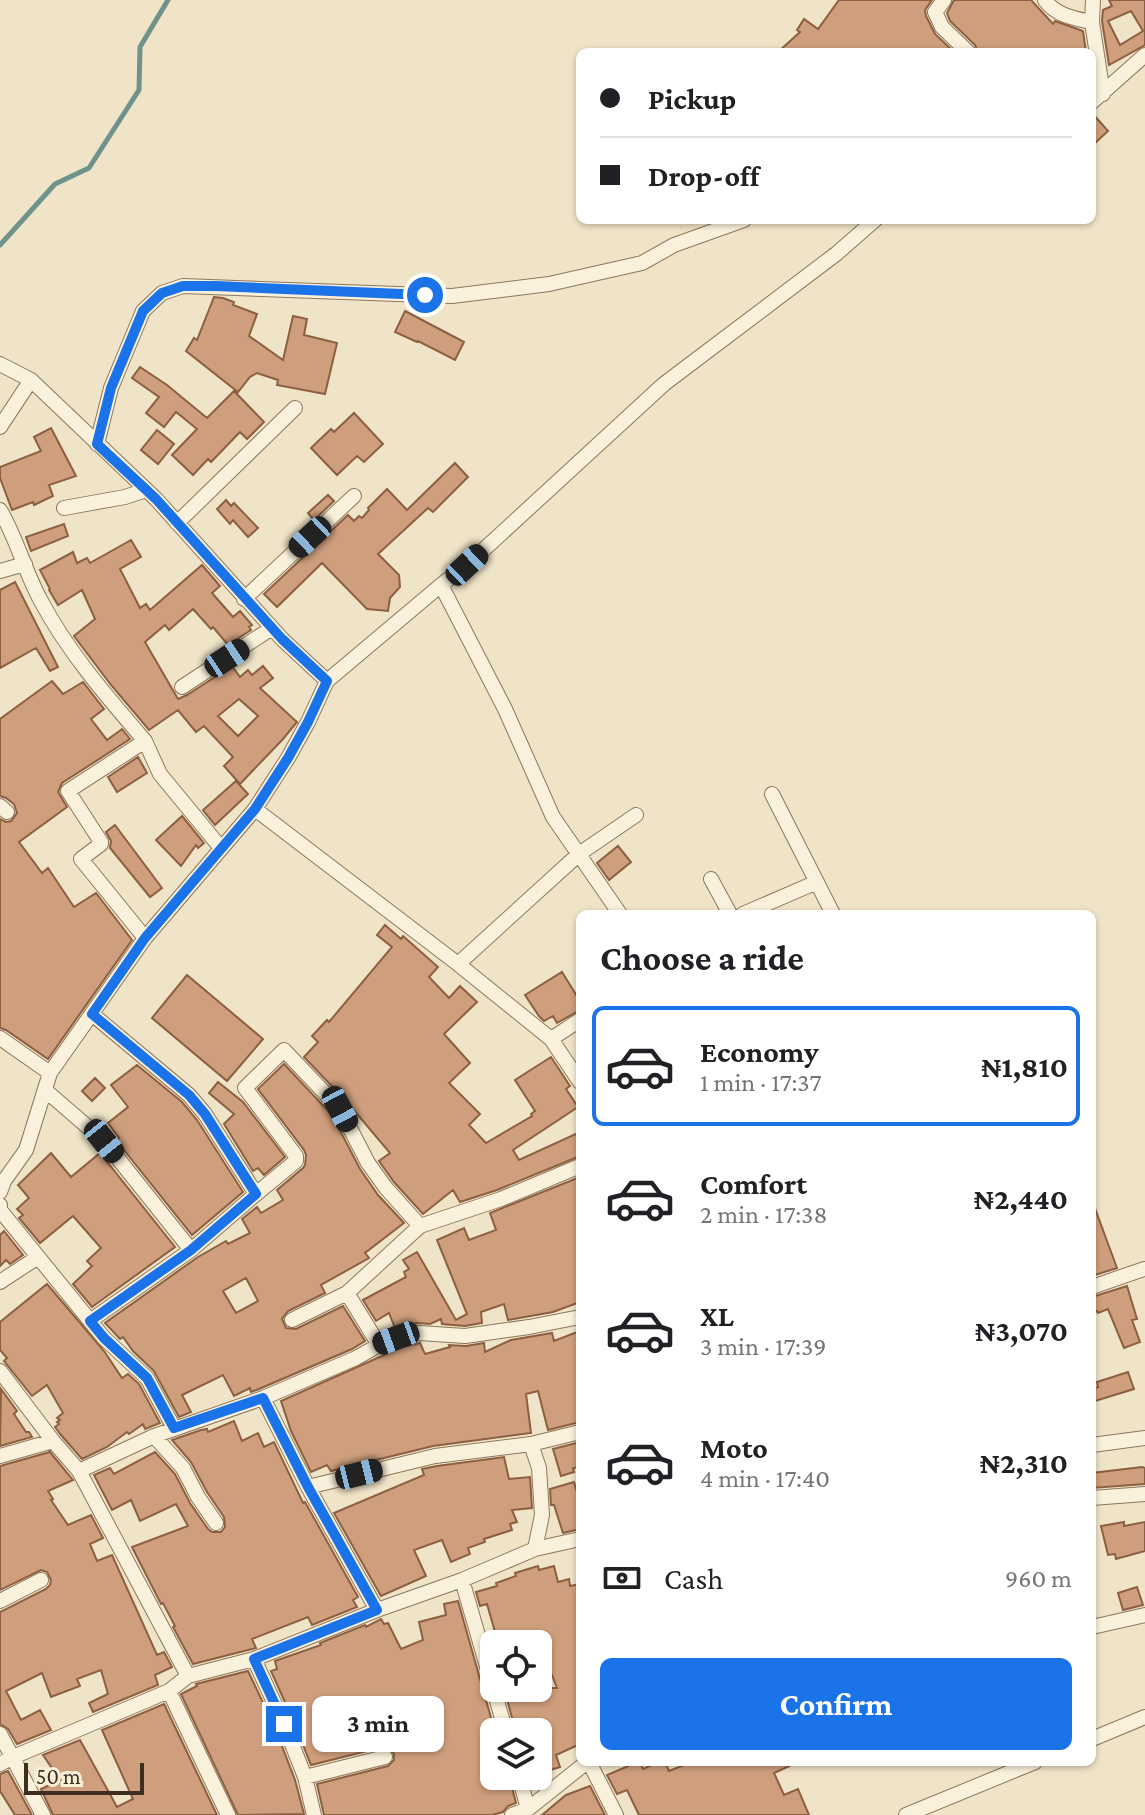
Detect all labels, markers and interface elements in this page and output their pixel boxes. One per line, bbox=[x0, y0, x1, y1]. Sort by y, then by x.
text: Pickup bbox=[648, 82, 736, 115]
text: Drop-off bbox=[648, 159, 759, 192]
route start bbox=[407, 277, 443, 313]
car bbox=[284, 512, 336, 562]
car bbox=[441, 540, 493, 590]
car bbox=[200, 635, 254, 681]
text: Choose a ride bbox=[600, 938, 804, 978]
icon: car bbox=[604, 1030, 676, 1102]
text: Economy bbox=[700, 1035, 819, 1068]
text: ₦1,810 bbox=[981, 1050, 1068, 1083]
text: 1 min · 17:37 bbox=[700, 1068, 821, 1097]
car bbox=[318, 1082, 362, 1136]
car bbox=[80, 1115, 128, 1167]
icon: car bbox=[604, 1162, 676, 1234]
text: Comfort bbox=[700, 1167, 807, 1200]
text: ₦2,440 bbox=[974, 1182, 1068, 1215]
text: 2 min · 17:38 bbox=[700, 1200, 827, 1229]
icon: car bbox=[604, 1294, 676, 1366]
text: XL bbox=[700, 1299, 734, 1332]
text: ₦3,070 bbox=[975, 1314, 1068, 1347]
car bbox=[369, 1319, 423, 1357]
text: 3 min · 17:39 bbox=[700, 1332, 826, 1361]
icon: car bbox=[604, 1426, 676, 1498]
text: Moto bbox=[700, 1431, 768, 1464]
text: ₦2,310 bbox=[980, 1446, 1068, 1479]
car bbox=[333, 1457, 385, 1491]
text: 4 min · 17:40 bbox=[700, 1464, 830, 1493]
icon: cash bbox=[600, 1556, 644, 1600]
text: Cash bbox=[664, 1562, 723, 1595]
text: 960 m bbox=[1005, 1564, 1072, 1593]
map controls bbox=[480, 1630, 552, 1790]
button: locate bbox=[480, 1630, 552, 1702]
button: Confirm bbox=[600, 1658, 1072, 1750]
callout: 3 min bbox=[312, 1696, 444, 1752]
route end bbox=[266, 1706, 302, 1742]
text: 3 min bbox=[347, 1709, 409, 1738]
button: layers bbox=[480, 1718, 552, 1790]
scale bar bbox=[24, 1759, 144, 1795]
text: 50 m bbox=[36, 1764, 81, 1789]

